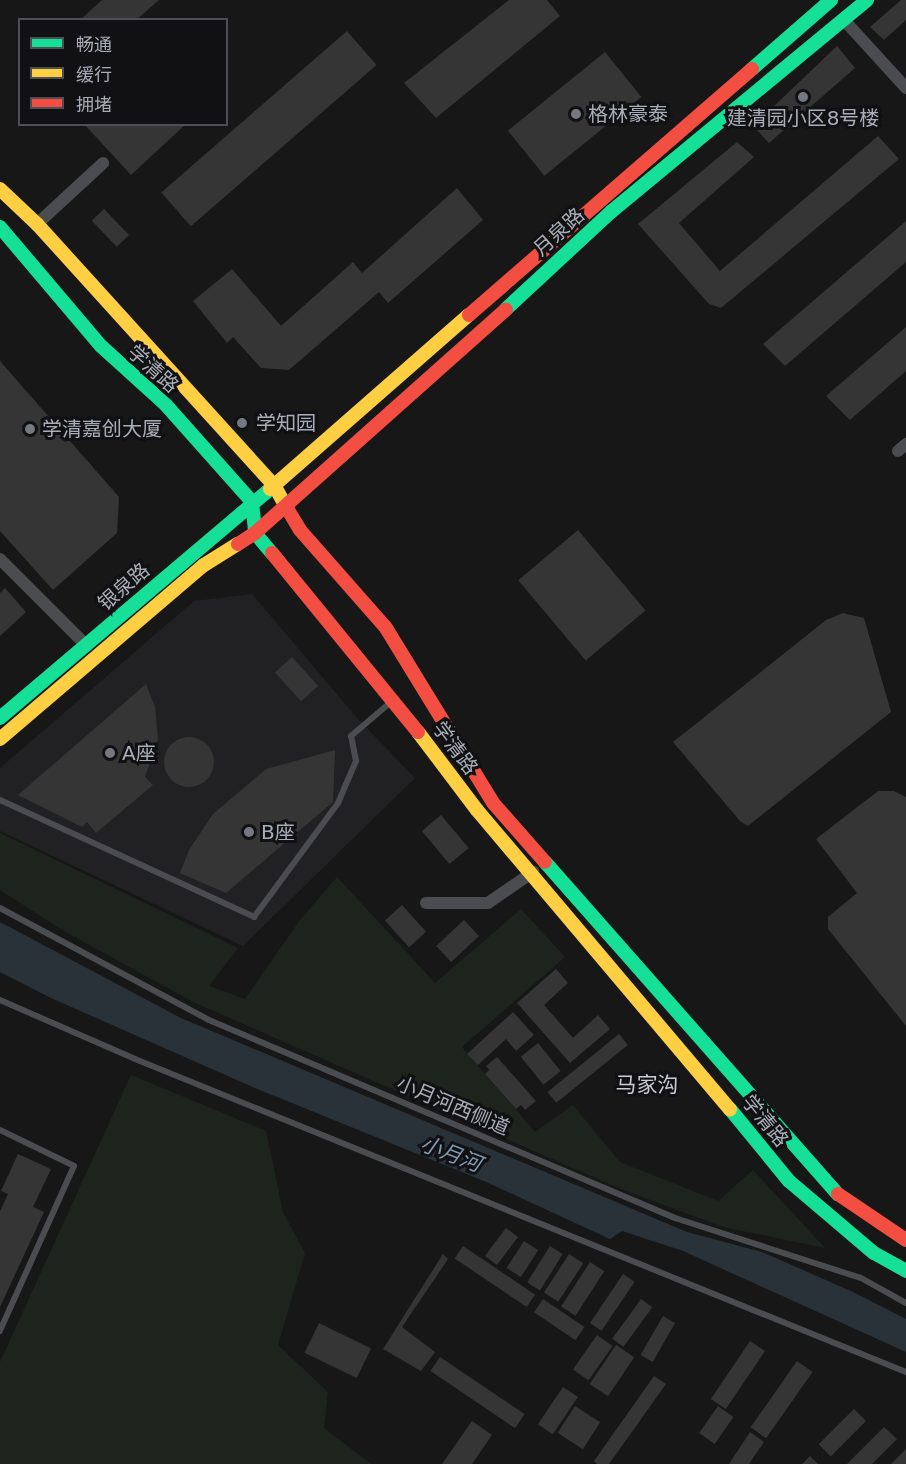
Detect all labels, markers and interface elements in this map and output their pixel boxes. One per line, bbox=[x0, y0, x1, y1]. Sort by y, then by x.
legend bbox=[18, 18, 228, 126]
text: 畅通 bbox=[76, 34, 112, 55]
text: 缓行 bbox=[76, 64, 112, 85]
marker: 建清园小区8号楼 bbox=[796, 90, 810, 104]
text: 拥堵 bbox=[76, 94, 112, 115]
place label: 格林豪泰 bbox=[588, 102, 668, 126]
place label: 建清园小区8号楼 bbox=[727, 106, 879, 130]
marker: 格林豪泰 bbox=[569, 107, 583, 121]
street label: 月泉路 bbox=[529, 203, 589, 261]
street label: 学清路 bbox=[123, 340, 183, 398]
place label: 学知园 bbox=[256, 411, 316, 435]
marker: 学知园 bbox=[233, 414, 251, 432]
place label: 学清嘉创大厦 bbox=[42, 417, 162, 441]
marker: 学清嘉创大厦 bbox=[23, 422, 37, 436]
street label: 银泉路 bbox=[93, 558, 155, 616]
street label: 学清路 bbox=[427, 717, 483, 779]
place label: A座 bbox=[122, 741, 156, 765]
marker: A座 bbox=[103, 746, 117, 760]
place label: B座 bbox=[261, 820, 295, 844]
marker: B座 bbox=[242, 825, 256, 839]
street label: 小月河西侧道 bbox=[393, 1072, 513, 1140]
district label: 马家沟 bbox=[616, 1072, 678, 1098]
street label: 学清路 bbox=[737, 1090, 793, 1152]
water label: 小月河 bbox=[417, 1131, 485, 1177]

